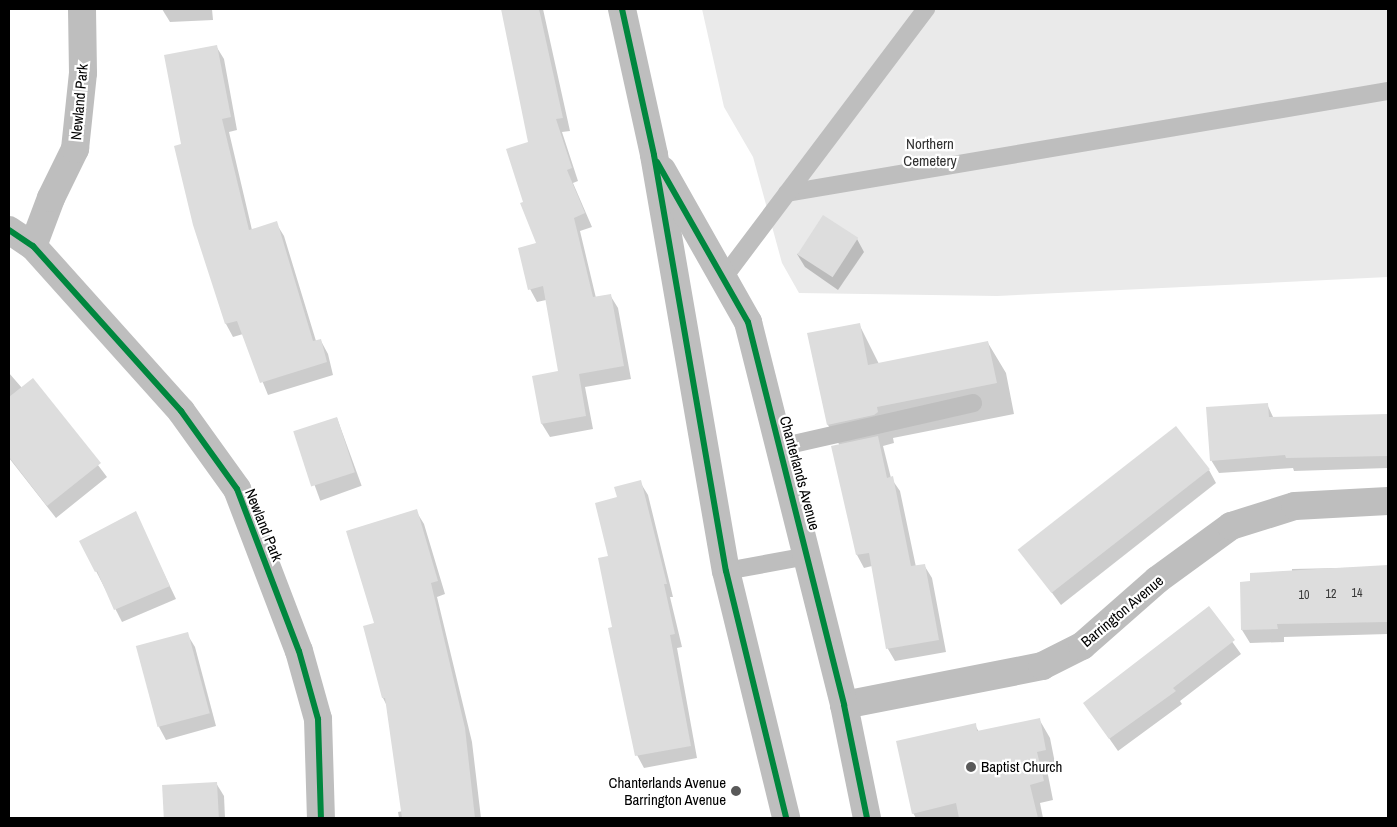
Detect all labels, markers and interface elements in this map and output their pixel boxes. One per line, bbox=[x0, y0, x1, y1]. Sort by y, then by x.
street label: Newland Park bbox=[67, 63, 91, 141]
park label: Northern Cemetery bbox=[903, 134, 957, 169]
street label: Chanterlands Avenue bbox=[776, 414, 824, 532]
street label: Newland Park bbox=[241, 486, 287, 564]
street label: Barrington Avenue bbox=[1077, 571, 1167, 651]
house number: 14 bbox=[1352, 587, 1362, 601]
house number: 12 bbox=[1326, 588, 1336, 602]
house number: 10 bbox=[1299, 589, 1309, 603]
place label: Baptist Church bbox=[981, 758, 1062, 776]
marker: Baptist Church bbox=[965, 761, 977, 773]
place label: Chanterlands Avenue Barrington Avenue bbox=[608, 773, 726, 808]
marker: Chanterlands Avenue Barrington Avenue bbox=[730, 785, 742, 797]

